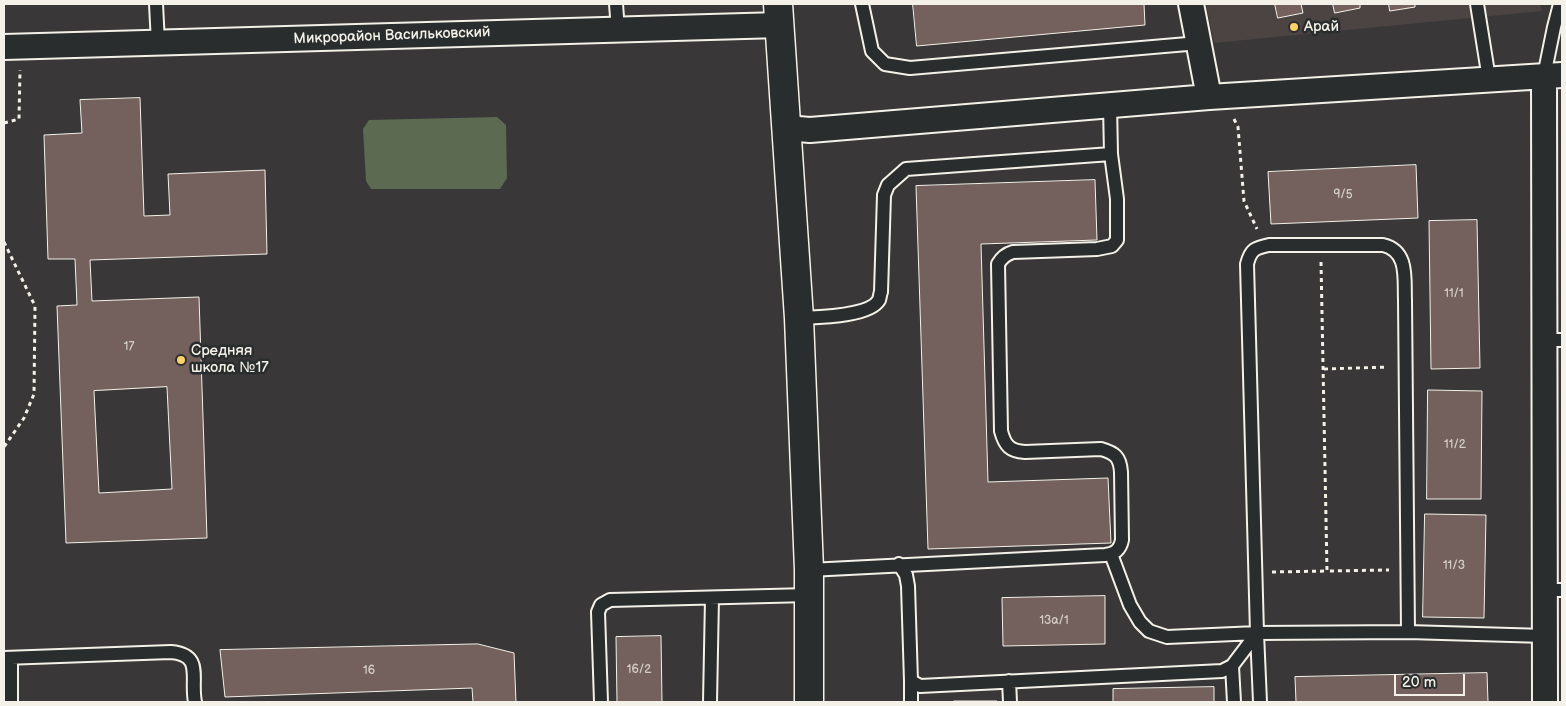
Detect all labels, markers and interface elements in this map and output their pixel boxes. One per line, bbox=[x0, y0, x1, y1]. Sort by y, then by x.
place label: Арай bbox=[1304, 18, 1339, 36]
marker: Арай bbox=[1288, 21, 1300, 33]
street label: Микрорайон Васильковский bbox=[293, 24, 491, 48]
house number: 9/5 bbox=[1333, 188, 1353, 202]
house number: 11/1 bbox=[1444, 287, 1464, 301]
house number: 17 bbox=[124, 340, 134, 354]
place label: Средняя школа №17 bbox=[191, 342, 269, 377]
marker: Средняя школа №17 bbox=[175, 354, 187, 366]
house number: 11/2 bbox=[1444, 438, 1466, 452]
house number: 11/3 bbox=[1443, 559, 1465, 573]
house number: 13а/1 bbox=[1039, 614, 1069, 628]
house number: 16/2 bbox=[627, 663, 651, 677]
house number: 16 bbox=[363, 664, 375, 678]
scale bar bbox=[1396, 664, 1467, 696]
text: 20 m bbox=[1402, 673, 1436, 692]

